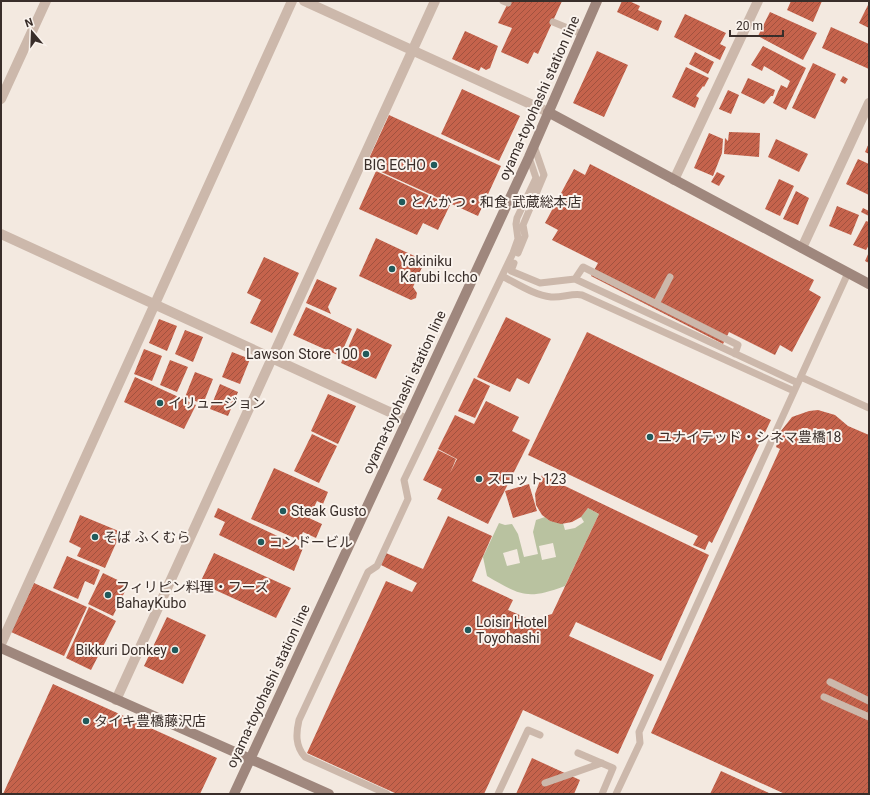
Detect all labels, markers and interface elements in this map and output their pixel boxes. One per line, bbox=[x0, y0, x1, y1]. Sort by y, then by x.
north arrow bbox=[12, 12, 52, 52]
scale bar bbox=[730, 12, 783, 38]
street label: oyama-toyohashi station line bbox=[495, 13, 583, 183]
text: N bbox=[23, 16, 35, 30]
text: 20 m bbox=[736, 19, 763, 33]
place label: BIG ECHO bbox=[364, 157, 426, 173]
marker: BIG ECHO bbox=[429, 160, 439, 170]
place label: とんかつ・和食 武蔵総本店 bbox=[410, 194, 581, 210]
marker: とんかつ・和食 武蔵総本店 bbox=[397, 197, 407, 207]
place label: Yakiniku Karubi Iccho bbox=[400, 253, 478, 285]
marker: Yakiniku Karubi Iccho bbox=[387, 264, 397, 274]
street label: oyama-toyohashi station line bbox=[359, 308, 449, 476]
place label: Lawson Store 100 bbox=[246, 346, 358, 362]
marker: Lawson Store 100 bbox=[361, 349, 371, 359]
place label: イリュージョン bbox=[168, 395, 266, 411]
marker: イリュージョン bbox=[155, 398, 165, 408]
place label: ユナイテッド・シネマ豊橋18 bbox=[658, 429, 842, 445]
marker: ユナイテッド・シネマ豊橋18 bbox=[645, 432, 655, 442]
place label: スロット123 bbox=[487, 471, 567, 487]
marker: スロット123 bbox=[474, 474, 484, 484]
place label: Steak Gusto bbox=[291, 503, 366, 519]
marker: Steak Gusto bbox=[278, 506, 288, 516]
place label: そば ふくむら bbox=[103, 529, 190, 545]
marker: そば ふくむら bbox=[90, 532, 100, 542]
place label: コンドービル bbox=[269, 534, 353, 550]
marker: コンドービル bbox=[256, 537, 266, 547]
place label: フィリピン料理・フーズ BahayKubo bbox=[116, 579, 269, 611]
marker: フィリピン料理・フーズ BahayKubo bbox=[103, 590, 113, 600]
street label: oyama-toyohashi station line bbox=[223, 602, 313, 770]
place label: Loisir Hotel Toyohashi bbox=[476, 614, 547, 646]
marker: Loisir Hotel Toyohashi bbox=[463, 625, 473, 635]
place label: Bikkuri Donkey bbox=[76, 642, 167, 658]
marker: Bikkuri Donkey bbox=[170, 645, 180, 655]
place label: タイキ豊橋藤沢店 bbox=[94, 713, 206, 729]
marker: タイキ豊橋藤沢店 bbox=[81, 716, 91, 726]

